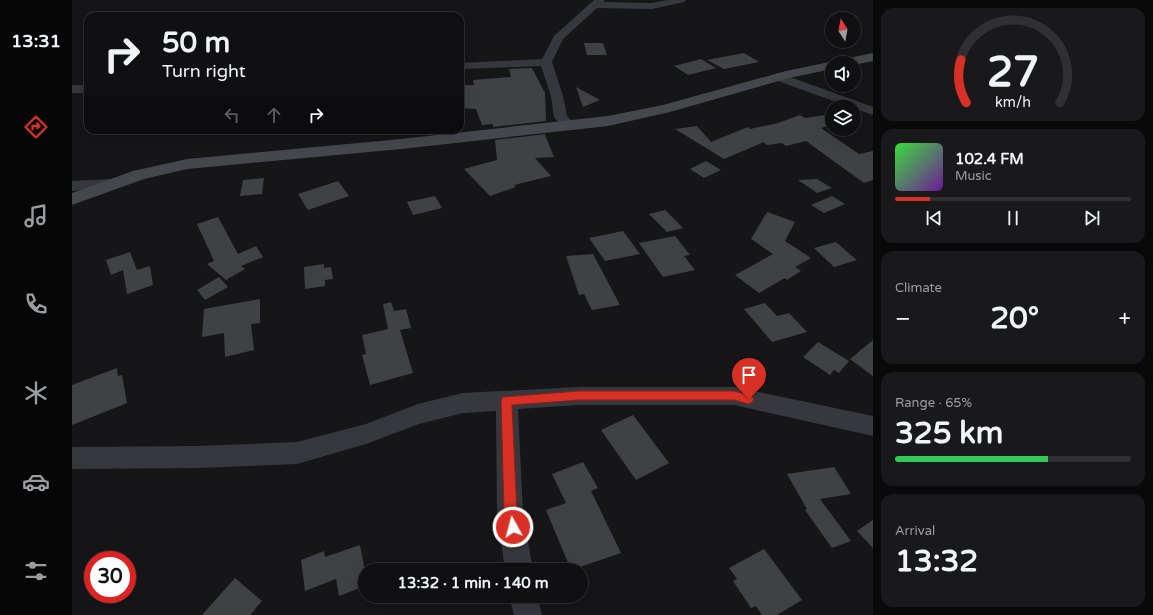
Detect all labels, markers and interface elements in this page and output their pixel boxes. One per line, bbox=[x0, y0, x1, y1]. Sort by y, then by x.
north arrow bbox=[825, 12, 861, 48]
map controls bbox=[825, 12, 861, 136]
text: 50 m bbox=[162, 26, 230, 60]
icon: right bbox=[96, 28, 148, 80]
text: 13:31 bbox=[11, 30, 61, 52]
text: 27 bbox=[987, 48, 1039, 98]
button: sound bbox=[825, 56, 861, 92]
text: Turn right bbox=[162, 60, 246, 82]
text: km/h bbox=[995, 93, 1031, 110]
button: layers bbox=[825, 100, 861, 136]
icon: left bbox=[221, 104, 243, 126]
icon: ahead bbox=[263, 104, 285, 126]
icon: right bbox=[305, 104, 327, 126]
icon: directions bbox=[22, 113, 50, 141]
text: 102.4 FM bbox=[955, 150, 1024, 168]
text: Music bbox=[955, 168, 992, 184]
icon: music bbox=[22, 202, 50, 230]
icon: previous bbox=[923, 207, 945, 229]
icon: pause bbox=[1002, 207, 1024, 229]
icon: next bbox=[1081, 207, 1103, 229]
text: Climate bbox=[895, 280, 942, 296]
icon: phone bbox=[22, 290, 50, 318]
text: 20° bbox=[990, 300, 1039, 337]
text: − bbox=[895, 306, 911, 332]
text: + bbox=[1119, 306, 1131, 332]
pin bbox=[732, 358, 766, 399]
icon: arrive bbox=[738, 364, 760, 386]
icon: climate bbox=[22, 379, 50, 407]
text: Range · 65% bbox=[895, 395, 972, 411]
text: 325 km bbox=[895, 415, 1003, 452]
icon: car bbox=[22, 468, 50, 496]
position arrow bbox=[492, 506, 534, 548]
text: Arrival bbox=[895, 523, 935, 539]
text: 13:32 bbox=[895, 543, 978, 580]
speed limit sign: 30 bbox=[84, 551, 136, 603]
icon: filters bbox=[22, 557, 50, 585]
text: 13:32 · 1 min · 140 m bbox=[398, 574, 548, 592]

